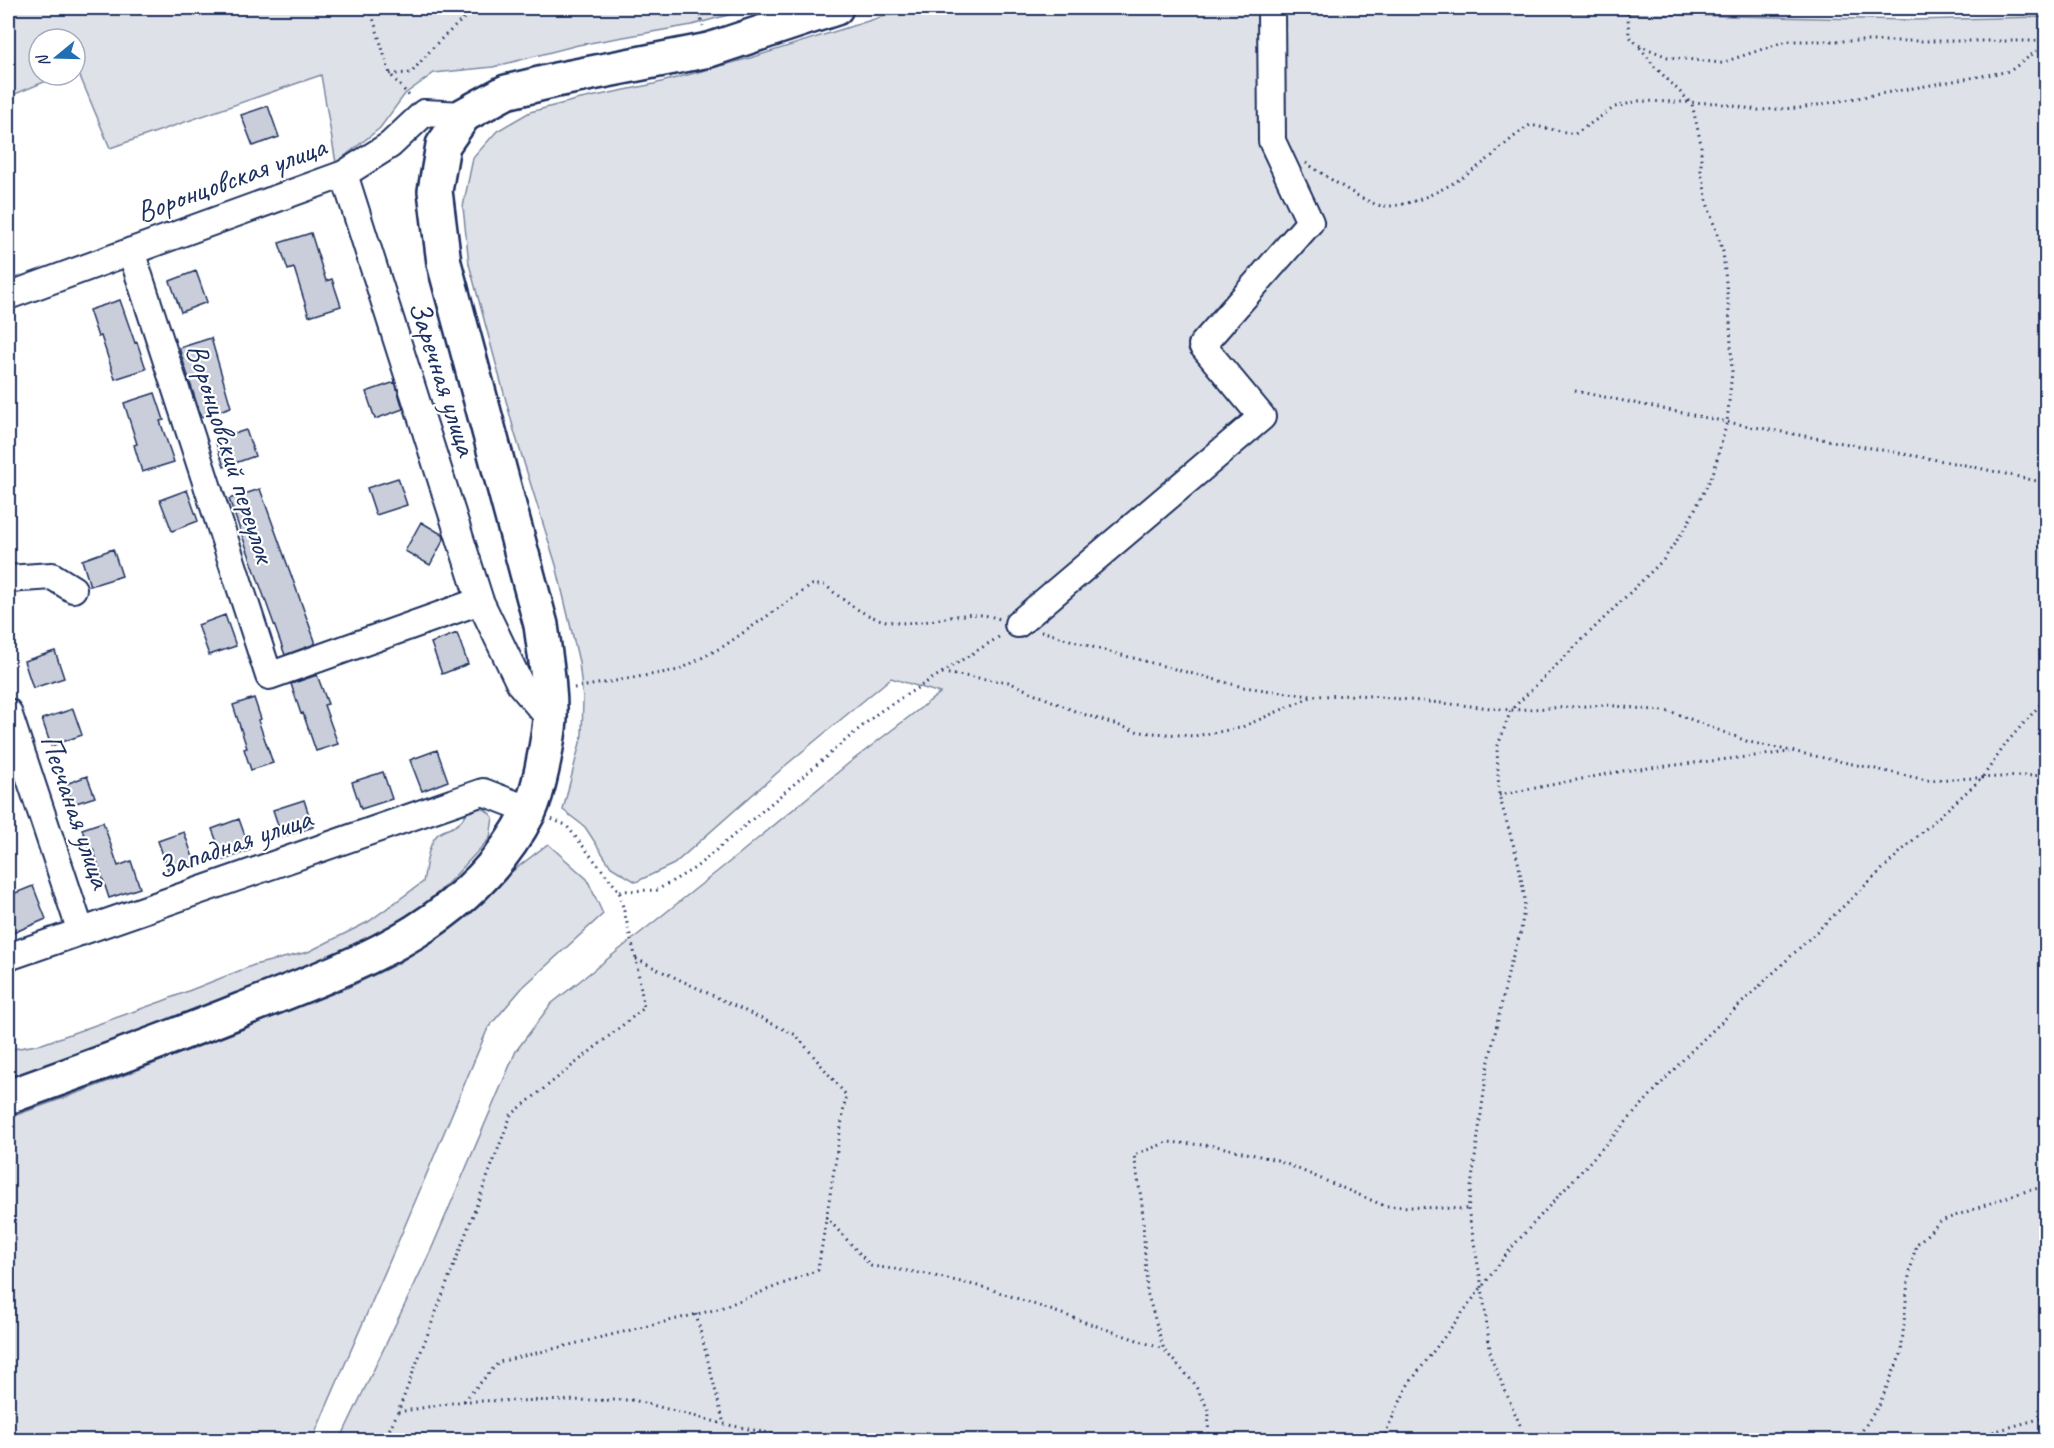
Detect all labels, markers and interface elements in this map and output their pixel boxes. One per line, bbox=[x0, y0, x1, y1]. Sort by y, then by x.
north arrow bbox=[27, 27, 87, 87]
text: N bbox=[32, 51, 55, 69]
street label: Воронцовская улица bbox=[131, 126, 333, 231]
street label: Заречная улица bbox=[400, 296, 486, 462]
street label: Воронцовский переулок bbox=[178, 339, 285, 570]
street label: Песчаная улица bbox=[32, 729, 121, 895]
street label: Западная улица bbox=[151, 798, 318, 887]

